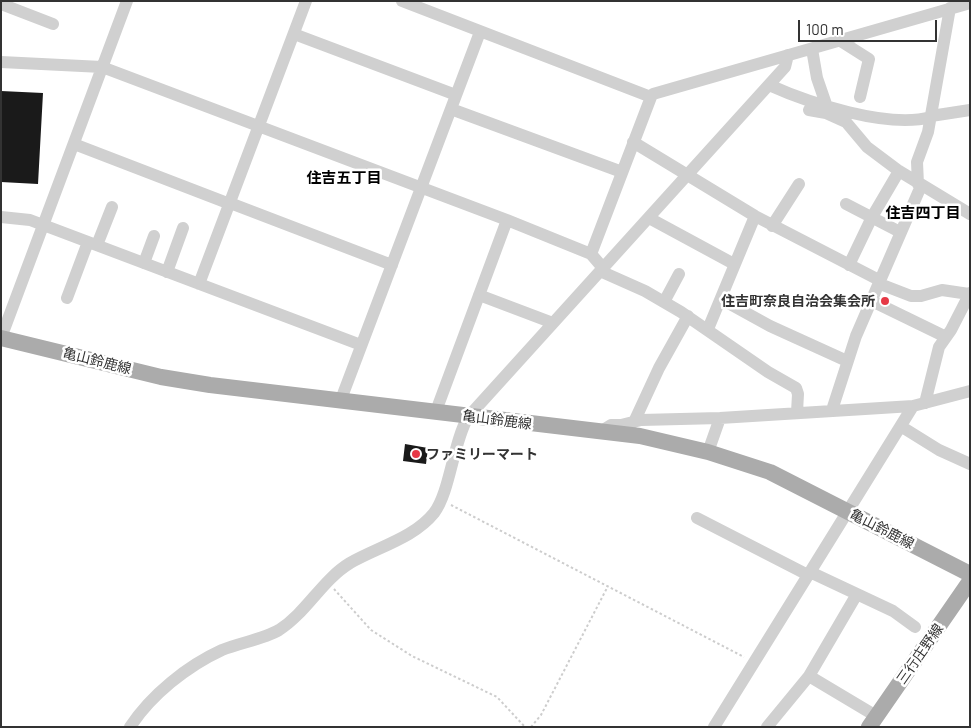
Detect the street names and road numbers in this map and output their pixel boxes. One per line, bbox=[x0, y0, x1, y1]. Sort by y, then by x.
street label: 亀山鈴鹿線 bbox=[61, 344, 133, 378]
street label: 亀山鈴鹿線 bbox=[461, 407, 533, 433]
street label: 亀山鈴鹿線 bbox=[847, 506, 917, 552]
street label: 三行庄野線 bbox=[893, 621, 947, 687]

